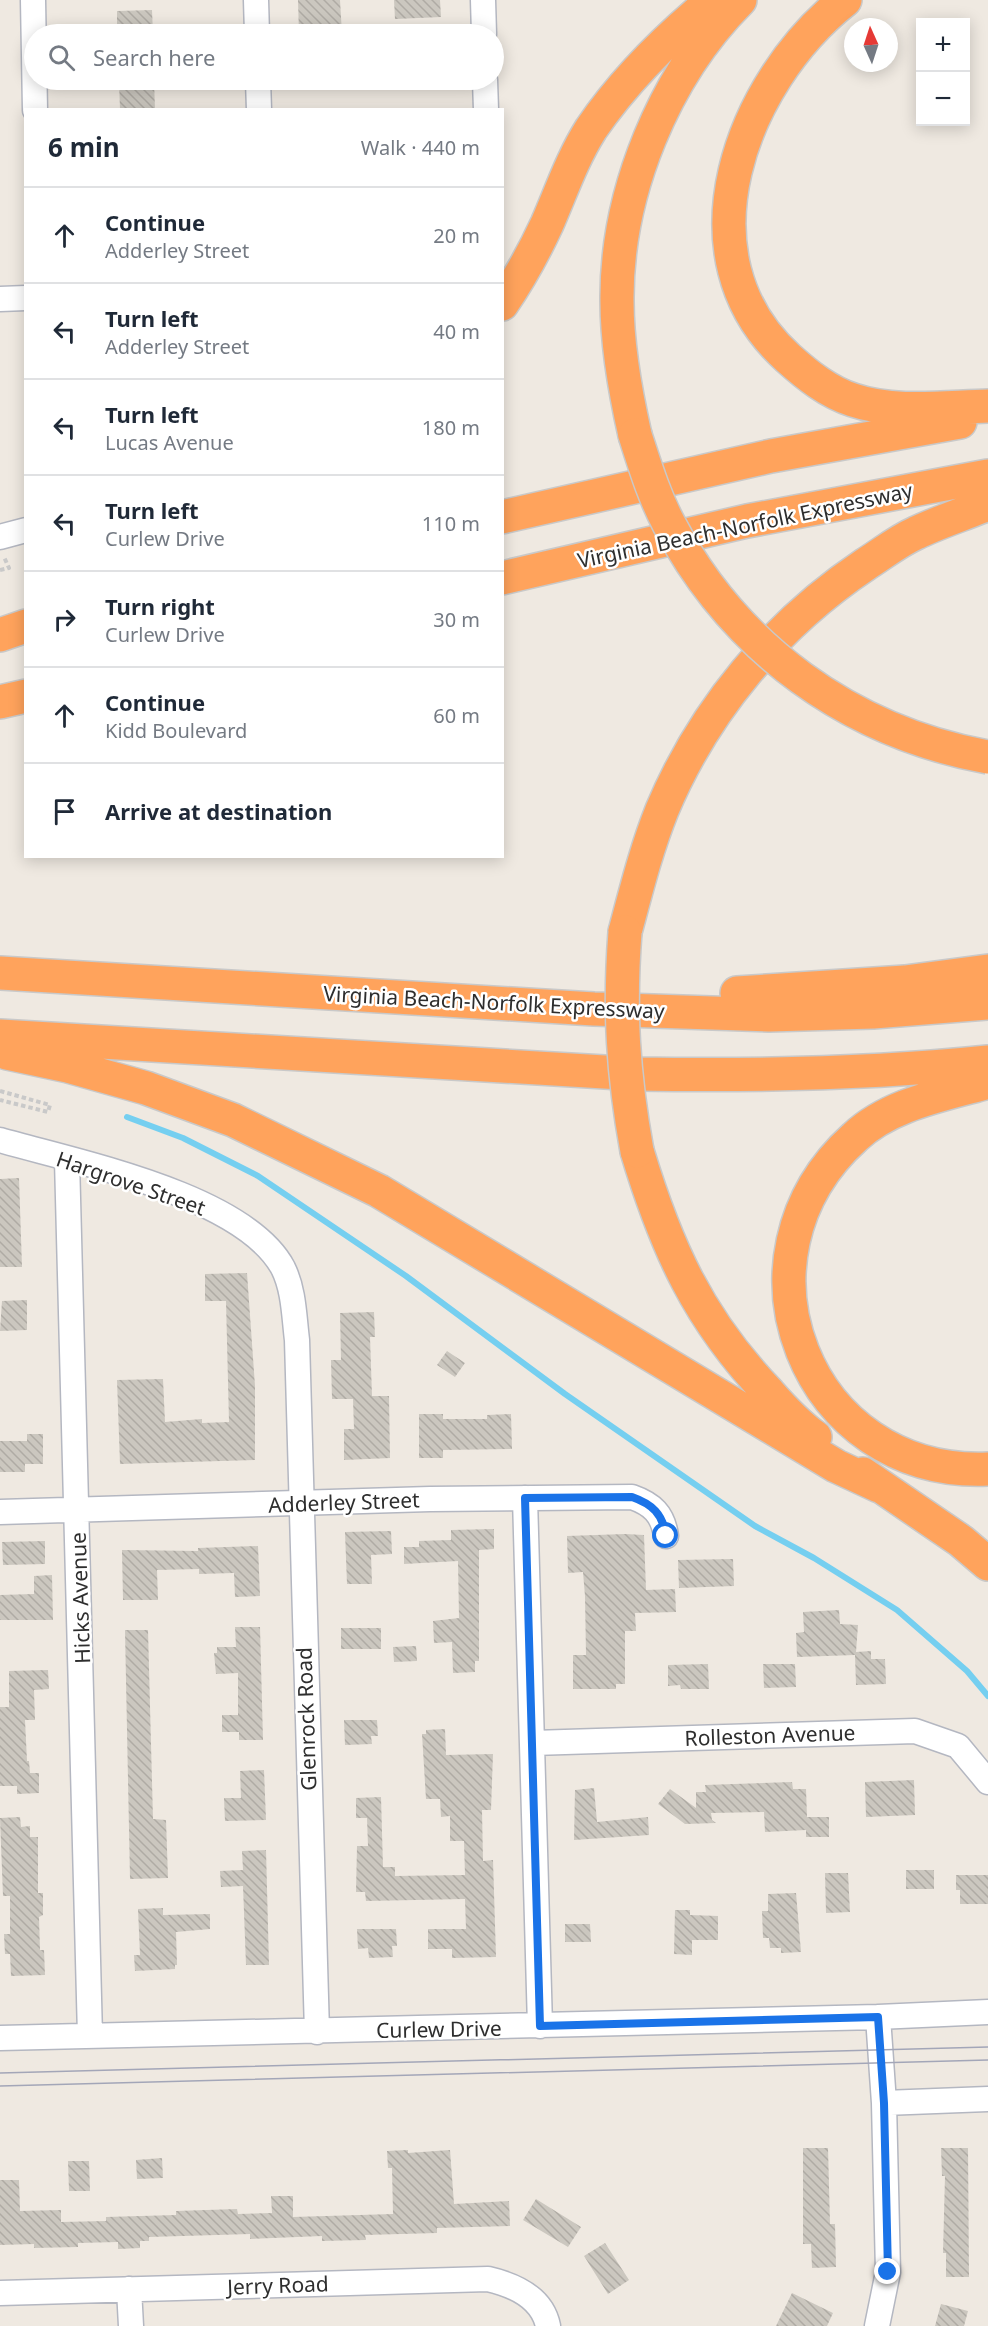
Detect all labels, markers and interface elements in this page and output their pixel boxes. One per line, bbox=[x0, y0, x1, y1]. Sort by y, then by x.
north arrow bbox=[844, 18, 898, 72]
map controls bbox=[916, 18, 970, 126]
button: + bbox=[916, 18, 970, 72]
search box bbox=[24, 24, 504, 90]
icon: search bbox=[45, 41, 78, 74]
text: Search here bbox=[93, 42, 215, 72]
button: − bbox=[916, 72, 970, 126]
text: 6 min bbox=[48, 129, 120, 165]
text: Walk · 440 m bbox=[361, 134, 480, 161]
text: Continue bbox=[105, 207, 205, 237]
icon: ahead bbox=[48, 219, 81, 252]
text: 20 m bbox=[433, 222, 480, 249]
text: Adderley Street bbox=[105, 237, 249, 264]
text: Turn left bbox=[105, 303, 199, 333]
icon: left bbox=[48, 315, 81, 348]
text: 40 m bbox=[433, 318, 480, 345]
text: Adderley Street bbox=[105, 333, 249, 360]
text: Turn left bbox=[105, 399, 199, 429]
icon: left bbox=[48, 411, 81, 444]
text: 180 m bbox=[422, 414, 480, 441]
text: Lucas Avenue bbox=[105, 429, 234, 456]
street label: Virginia Beach-Norfolk Expressway bbox=[575, 476, 915, 574]
text: Turn left bbox=[105, 495, 199, 525]
icon: left bbox=[48, 507, 81, 540]
text: 110 m bbox=[422, 510, 480, 537]
text: Curlew Drive bbox=[105, 525, 225, 552]
text: Turn right bbox=[105, 591, 215, 621]
icon: right bbox=[48, 603, 81, 636]
text: 30 m bbox=[433, 606, 480, 633]
text: Curlew Drive bbox=[105, 621, 225, 648]
text: Continue bbox=[105, 687, 205, 717]
icon: ahead bbox=[48, 699, 81, 732]
text: 60 m bbox=[433, 702, 480, 729]
text: Kidd Boulevard bbox=[105, 717, 247, 744]
icon: arrive bbox=[48, 795, 81, 828]
text: Arrive at destination bbox=[105, 796, 332, 826]
street label: Virginia Beach-Norfolk Expressway bbox=[323, 979, 666, 1025]
street label: Hargrove Street bbox=[53, 1144, 210, 1222]
street label: Adderley Street bbox=[268, 1485, 421, 1519]
route start bbox=[652, 1522, 678, 1548]
street label: Hicks Avenue bbox=[64, 1532, 96, 1664]
street label: Glenrock Road bbox=[290, 1647, 322, 1791]
street label: Rolleston Avenue bbox=[684, 1718, 856, 1752]
street label: Curlew Drive bbox=[376, 2014, 502, 2044]
route end bbox=[874, 2258, 900, 2284]
street label: Jerry Road bbox=[225, 2269, 329, 2301]

